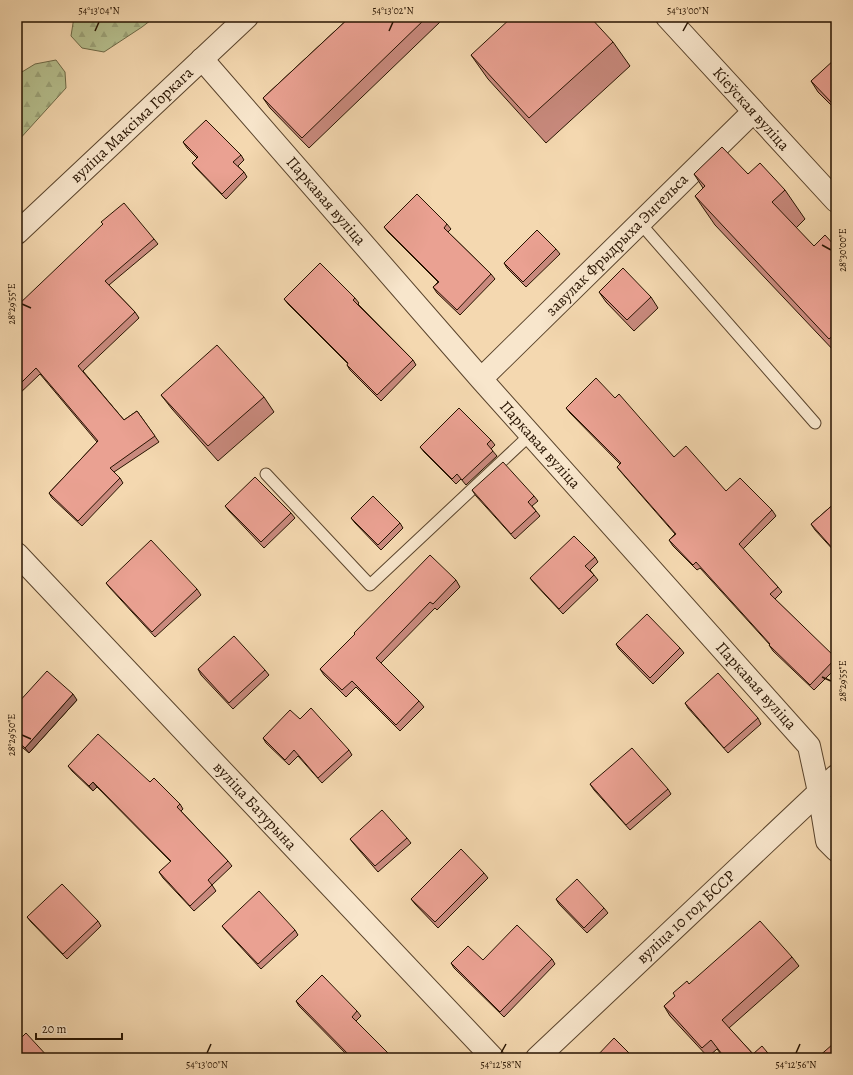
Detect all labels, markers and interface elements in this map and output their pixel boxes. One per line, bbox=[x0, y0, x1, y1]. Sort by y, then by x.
text: 54°13'04"N bbox=[78, 4, 120, 17]
text: 54°13'02"N bbox=[372, 4, 414, 17]
text: 54°13'00"N bbox=[667, 4, 709, 17]
street label: вуліца Максіма Горкага bbox=[66, 62, 199, 188]
street label: Кіеўская вуліца bbox=[707, 62, 795, 156]
street label: Паркавая вуліца bbox=[281, 152, 371, 251]
street label: завулак Фрыдрыха Энгельса bbox=[541, 168, 694, 321]
text: 28°30'00"E bbox=[836, 228, 849, 272]
text: 28°29'55"E bbox=[5, 283, 18, 325]
street label: Паркавая вуліца bbox=[494, 396, 586, 494]
street label: Паркавая вуліца bbox=[710, 637, 802, 735]
text: 28°29'55"E bbox=[836, 660, 849, 702]
text: 28°29'50"E bbox=[5, 714, 18, 756]
street label: вуліца Батурына bbox=[208, 757, 302, 856]
street label: вуліца 10 год БССР bbox=[632, 865, 740, 969]
scale bar bbox=[36, 1015, 122, 1041]
text: 20 m bbox=[42, 1021, 66, 1037]
text: 54°13'00"N bbox=[186, 1058, 228, 1071]
text: 54°12'58"N bbox=[480, 1058, 522, 1071]
text: 54°12'56"N bbox=[776, 1058, 816, 1071]

